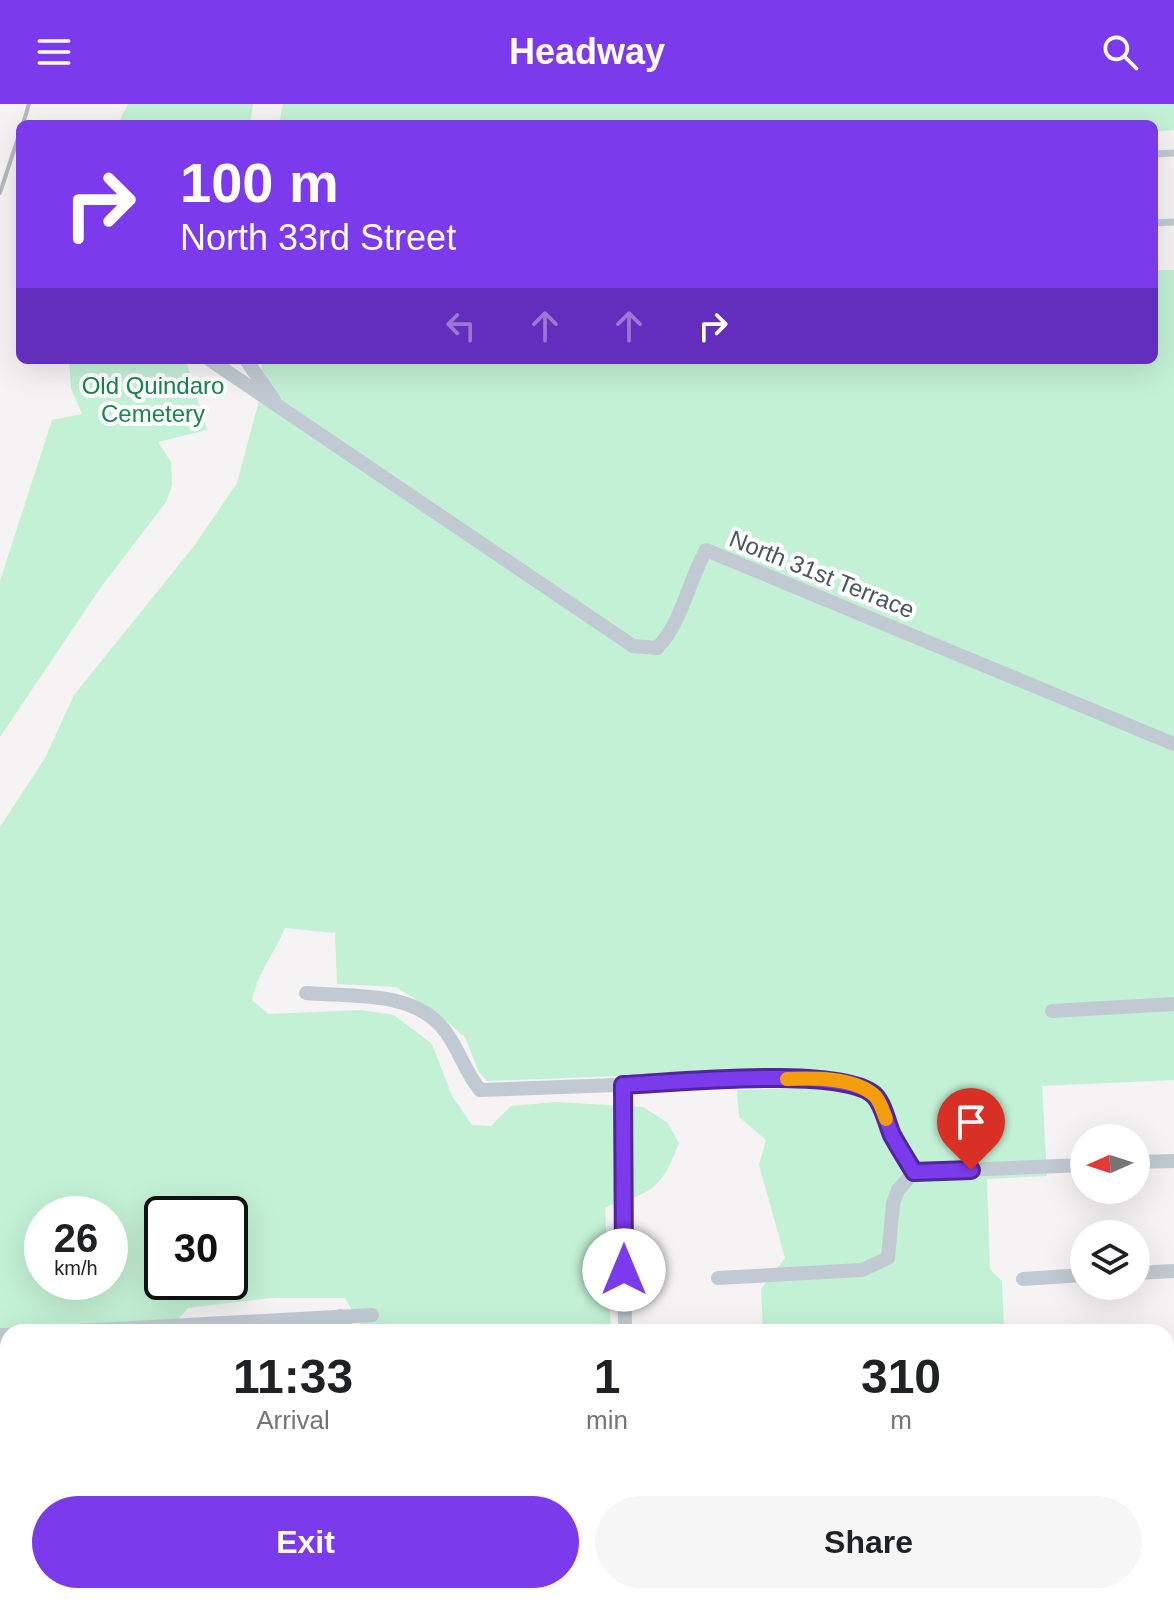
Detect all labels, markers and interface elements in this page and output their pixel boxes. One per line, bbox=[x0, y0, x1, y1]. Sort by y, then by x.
icon: menu bbox=[32, 30, 76, 74]
icon: search bbox=[1098, 30, 1142, 74]
text: Headway bbox=[509, 31, 665, 72]
text: 100 m bbox=[180, 151, 339, 214]
icon: right bbox=[48, 152, 152, 256]
text: North 33rd Street bbox=[180, 217, 456, 258]
icon: left bbox=[439, 304, 483, 348]
icon: ahead bbox=[523, 304, 567, 348]
icon: ahead bbox=[607, 304, 651, 348]
icon: right bbox=[691, 304, 735, 348]
park label: Old Quindaro Cemetery bbox=[82, 372, 224, 427]
street label: North 31st Terrace bbox=[726, 525, 918, 623]
pin bbox=[937, 1088, 1005, 1170]
icon: arrive bbox=[949, 1100, 993, 1144]
north arrow bbox=[1070, 1124, 1150, 1204]
map controls bbox=[1070, 1124, 1150, 1300]
speed limit sign: 30 bbox=[144, 1196, 248, 1300]
text: 26 bbox=[54, 1216, 98, 1260]
button: layers bbox=[1070, 1220, 1150, 1300]
position arrow bbox=[582, 1228, 666, 1312]
text: km/h bbox=[54, 1257, 98, 1279]
text: 11:33 bbox=[233, 1350, 353, 1403]
text: 1 bbox=[594, 1350, 620, 1403]
text: 310 bbox=[861, 1350, 941, 1403]
text: Arrival bbox=[256, 1405, 330, 1435]
text: min bbox=[586, 1405, 628, 1435]
text: m bbox=[890, 1405, 912, 1435]
button: Exit bbox=[32, 1496, 579, 1588]
button: Share bbox=[595, 1496, 1142, 1588]

